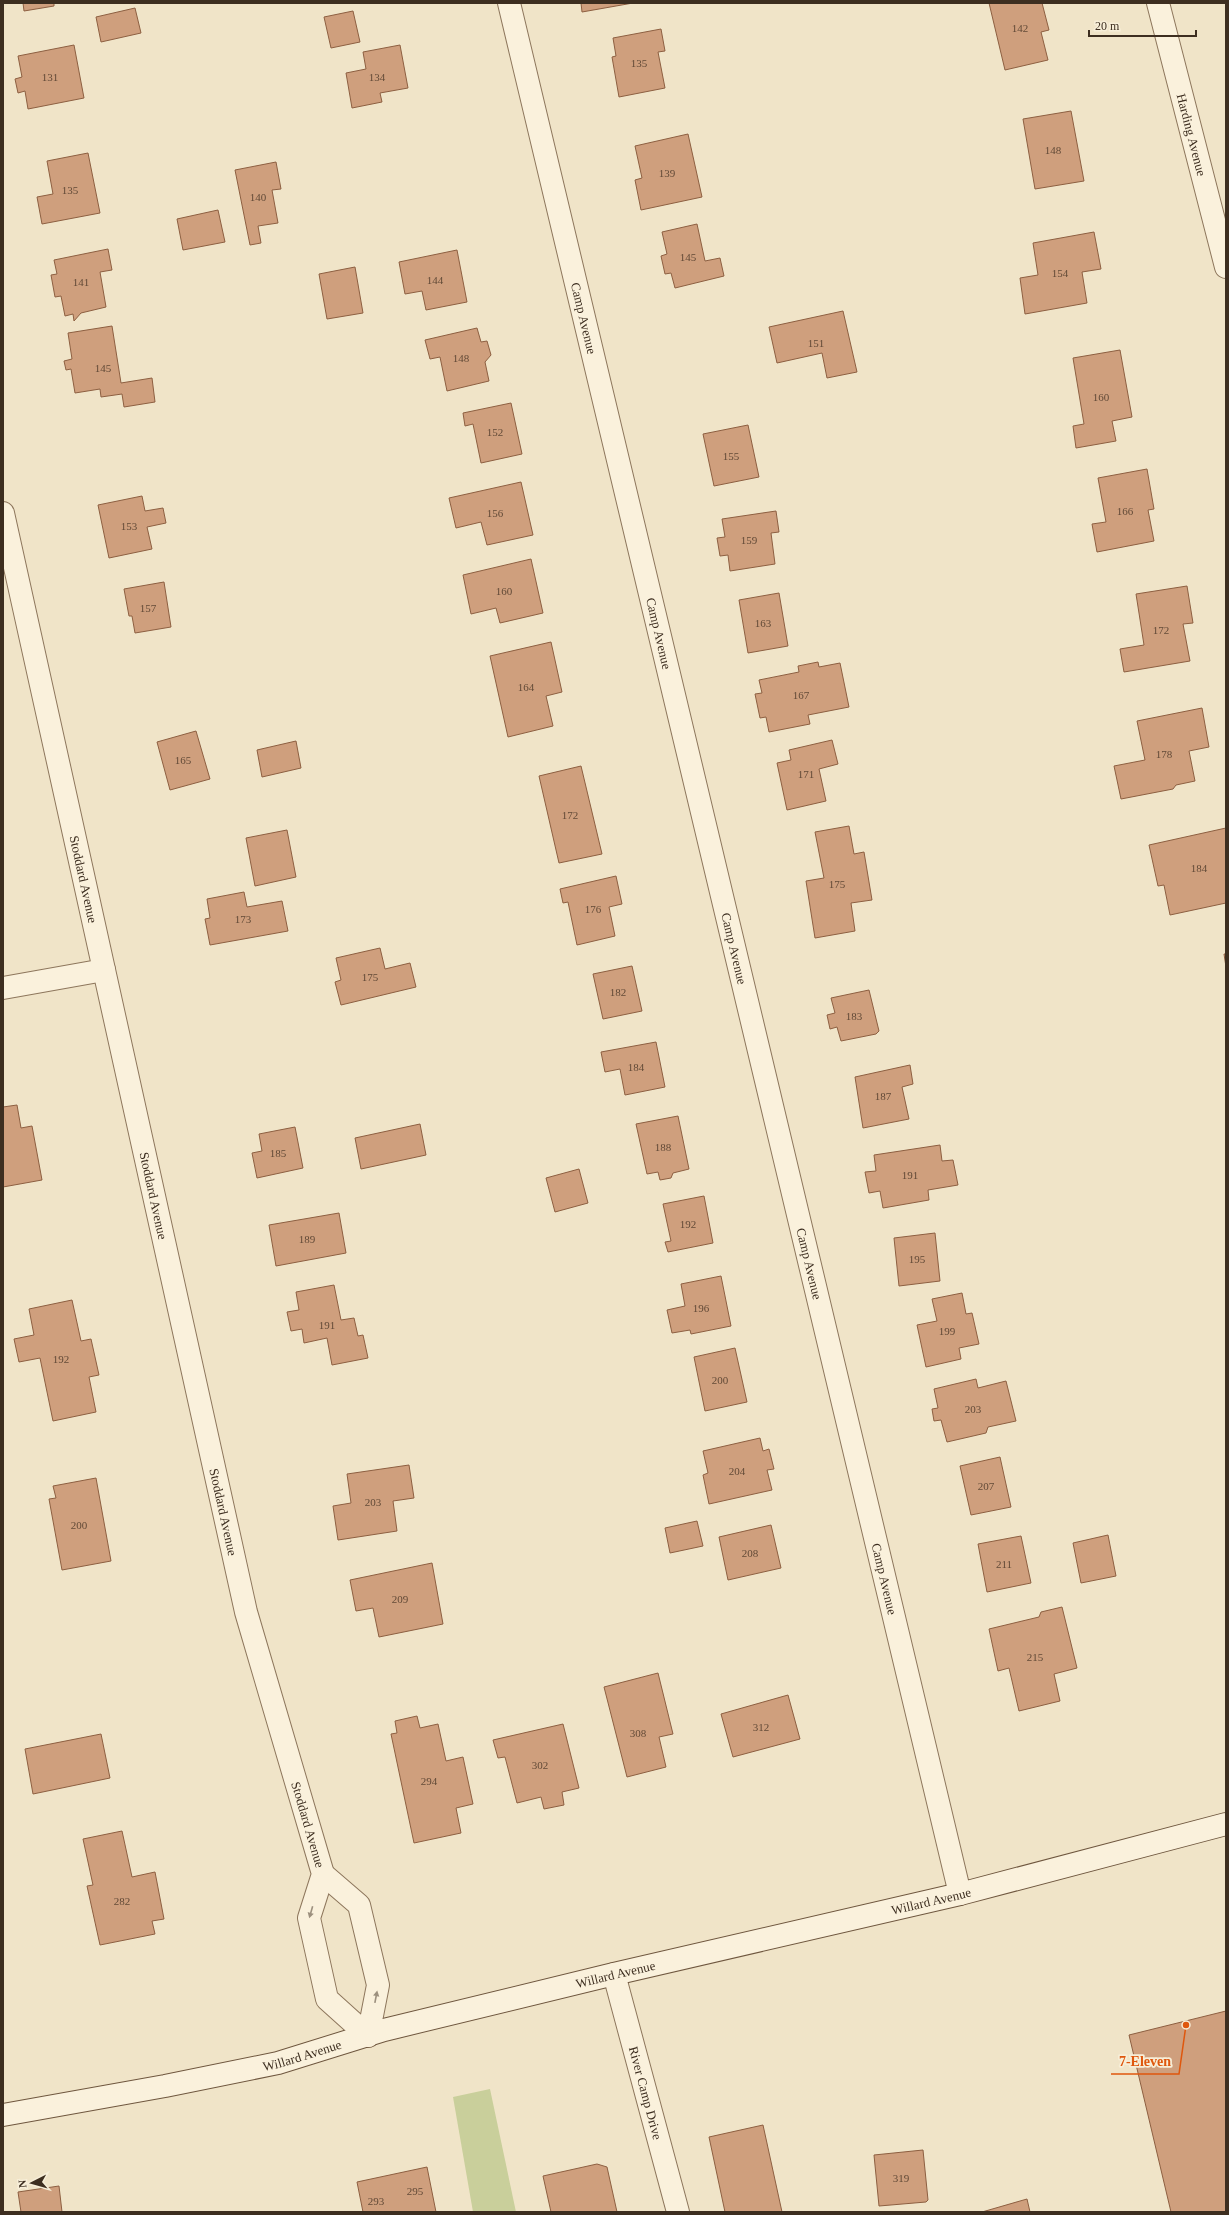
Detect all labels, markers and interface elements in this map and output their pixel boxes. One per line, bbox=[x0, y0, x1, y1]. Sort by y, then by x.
scale bar bbox=[1089, 12, 1196, 38]
text: 20 m bbox=[1095, 19, 1120, 33]
house number: 142 bbox=[1012, 22, 1028, 34]
house number: 135 bbox=[631, 57, 648, 69]
house number: 131 bbox=[42, 71, 58, 83]
house number: 134 bbox=[369, 71, 386, 83]
street label: Harding Avenue bbox=[1174, 92, 1209, 178]
house number: 148 bbox=[1045, 144, 1062, 156]
house number: 139 bbox=[659, 167, 676, 179]
house number: 135 bbox=[62, 184, 79, 196]
house number: 140 bbox=[250, 191, 267, 203]
house number: 145 bbox=[680, 251, 697, 263]
house number: 154 bbox=[1052, 267, 1069, 279]
house number: 144 bbox=[427, 274, 444, 286]
house number: 141 bbox=[73, 276, 89, 288]
street label: Camp Avenue bbox=[568, 281, 600, 356]
house number: 151 bbox=[808, 337, 824, 349]
house number: 148 bbox=[453, 352, 470, 364]
house number: 145 bbox=[95, 362, 112, 374]
house number: 160 bbox=[1093, 391, 1110, 403]
house number: 152 bbox=[487, 426, 503, 438]
house number: 155 bbox=[723, 450, 740, 462]
house number: 166 bbox=[1117, 505, 1134, 517]
house number: 156 bbox=[487, 507, 504, 519]
house number: 153 bbox=[121, 520, 138, 532]
house number: 159 bbox=[741, 534, 758, 546]
house number: 160 bbox=[496, 585, 513, 597]
street label: Camp Avenue bbox=[643, 596, 675, 671]
house number: 157 bbox=[140, 602, 157, 614]
house number: 163 bbox=[755, 617, 772, 629]
house number: 172 bbox=[1153, 624, 1169, 636]
house number: 164 bbox=[518, 681, 535, 693]
house number: 167 bbox=[793, 689, 810, 701]
house number: 178 bbox=[1156, 748, 1173, 760]
house number: 165 bbox=[175, 754, 192, 766]
house number: 171 bbox=[798, 768, 814, 780]
house number: 172 bbox=[562, 809, 578, 821]
street label: Stoddard Avenue bbox=[67, 834, 100, 925]
house number: 184 bbox=[1191, 862, 1208, 874]
house number: 175 bbox=[829, 878, 846, 890]
house number: 176 bbox=[585, 903, 602, 915]
street label: Camp Avenue bbox=[718, 911, 750, 986]
house number: 173 bbox=[235, 913, 252, 925]
house number: 175 bbox=[362, 971, 379, 983]
house number: 182 bbox=[610, 986, 626, 998]
house number: 183 bbox=[846, 1010, 863, 1022]
house number: 184 bbox=[628, 1061, 645, 1073]
house number: 187 bbox=[875, 1090, 892, 1102]
house number: 188 bbox=[655, 1141, 672, 1153]
house number: 185 bbox=[270, 1147, 287, 1159]
street label: Stoddard Avenue bbox=[136, 1151, 170, 1241]
house number: 191 bbox=[902, 1169, 918, 1181]
house number: 192 bbox=[680, 1218, 696, 1230]
street label: Camp Avenue bbox=[793, 1226, 825, 1301]
house number: 189 bbox=[299, 1233, 316, 1245]
house number: 195 bbox=[909, 1253, 926, 1265]
house number: 196 bbox=[693, 1302, 710, 1314]
house number: 191 bbox=[319, 1319, 335, 1331]
house number: 199 bbox=[939, 1325, 956, 1337]
house number: 192 bbox=[53, 1353, 69, 1365]
house number: 200 bbox=[712, 1374, 729, 1386]
house number: 203 bbox=[965, 1403, 982, 1415]
house number: 204 bbox=[729, 1465, 746, 1477]
street label: Stoddard Avenue bbox=[206, 1467, 240, 1557]
house number: 207 bbox=[978, 1480, 995, 1492]
house number: 203 bbox=[365, 1496, 382, 1508]
house number: 200 bbox=[71, 1519, 88, 1531]
street label: Camp Avenue bbox=[869, 1542, 900, 1616]
house number: 208 bbox=[742, 1547, 759, 1559]
house number: 211 bbox=[996, 1558, 1012, 1570]
house number: 209 bbox=[392, 1593, 409, 1605]
house number: 215 bbox=[1027, 1651, 1044, 1663]
house number: 312 bbox=[753, 1721, 769, 1733]
house number: 308 bbox=[630, 1727, 647, 1739]
house number: 302 bbox=[532, 1759, 548, 1771]
house number: 294 bbox=[421, 1775, 438, 1787]
street label: Stoddard Avenue bbox=[288, 1780, 328, 1870]
street label: Willard Avenue bbox=[890, 1884, 973, 1918]
house number: 282 bbox=[114, 1895, 130, 1907]
one-way arrow bbox=[308, 1906, 314, 1918]
street label: Willard Avenue bbox=[574, 1958, 657, 1991]
one-way arrow bbox=[373, 1991, 379, 2003]
street label: Willard Avenue bbox=[261, 2037, 343, 2074]
street label: River Camp Drive bbox=[626, 2045, 665, 2141]
callout: 7-Eleven bbox=[1111, 2048, 1179, 2074]
text: 7-Eleven bbox=[1119, 2054, 1171, 2069]
north arrow bbox=[12, 2163, 52, 2203]
house number: 319 bbox=[893, 2172, 910, 2184]
text: N bbox=[16, 2179, 28, 2189]
house number: 295 bbox=[407, 2185, 424, 2197]
house number: 293 bbox=[368, 2195, 385, 2207]

